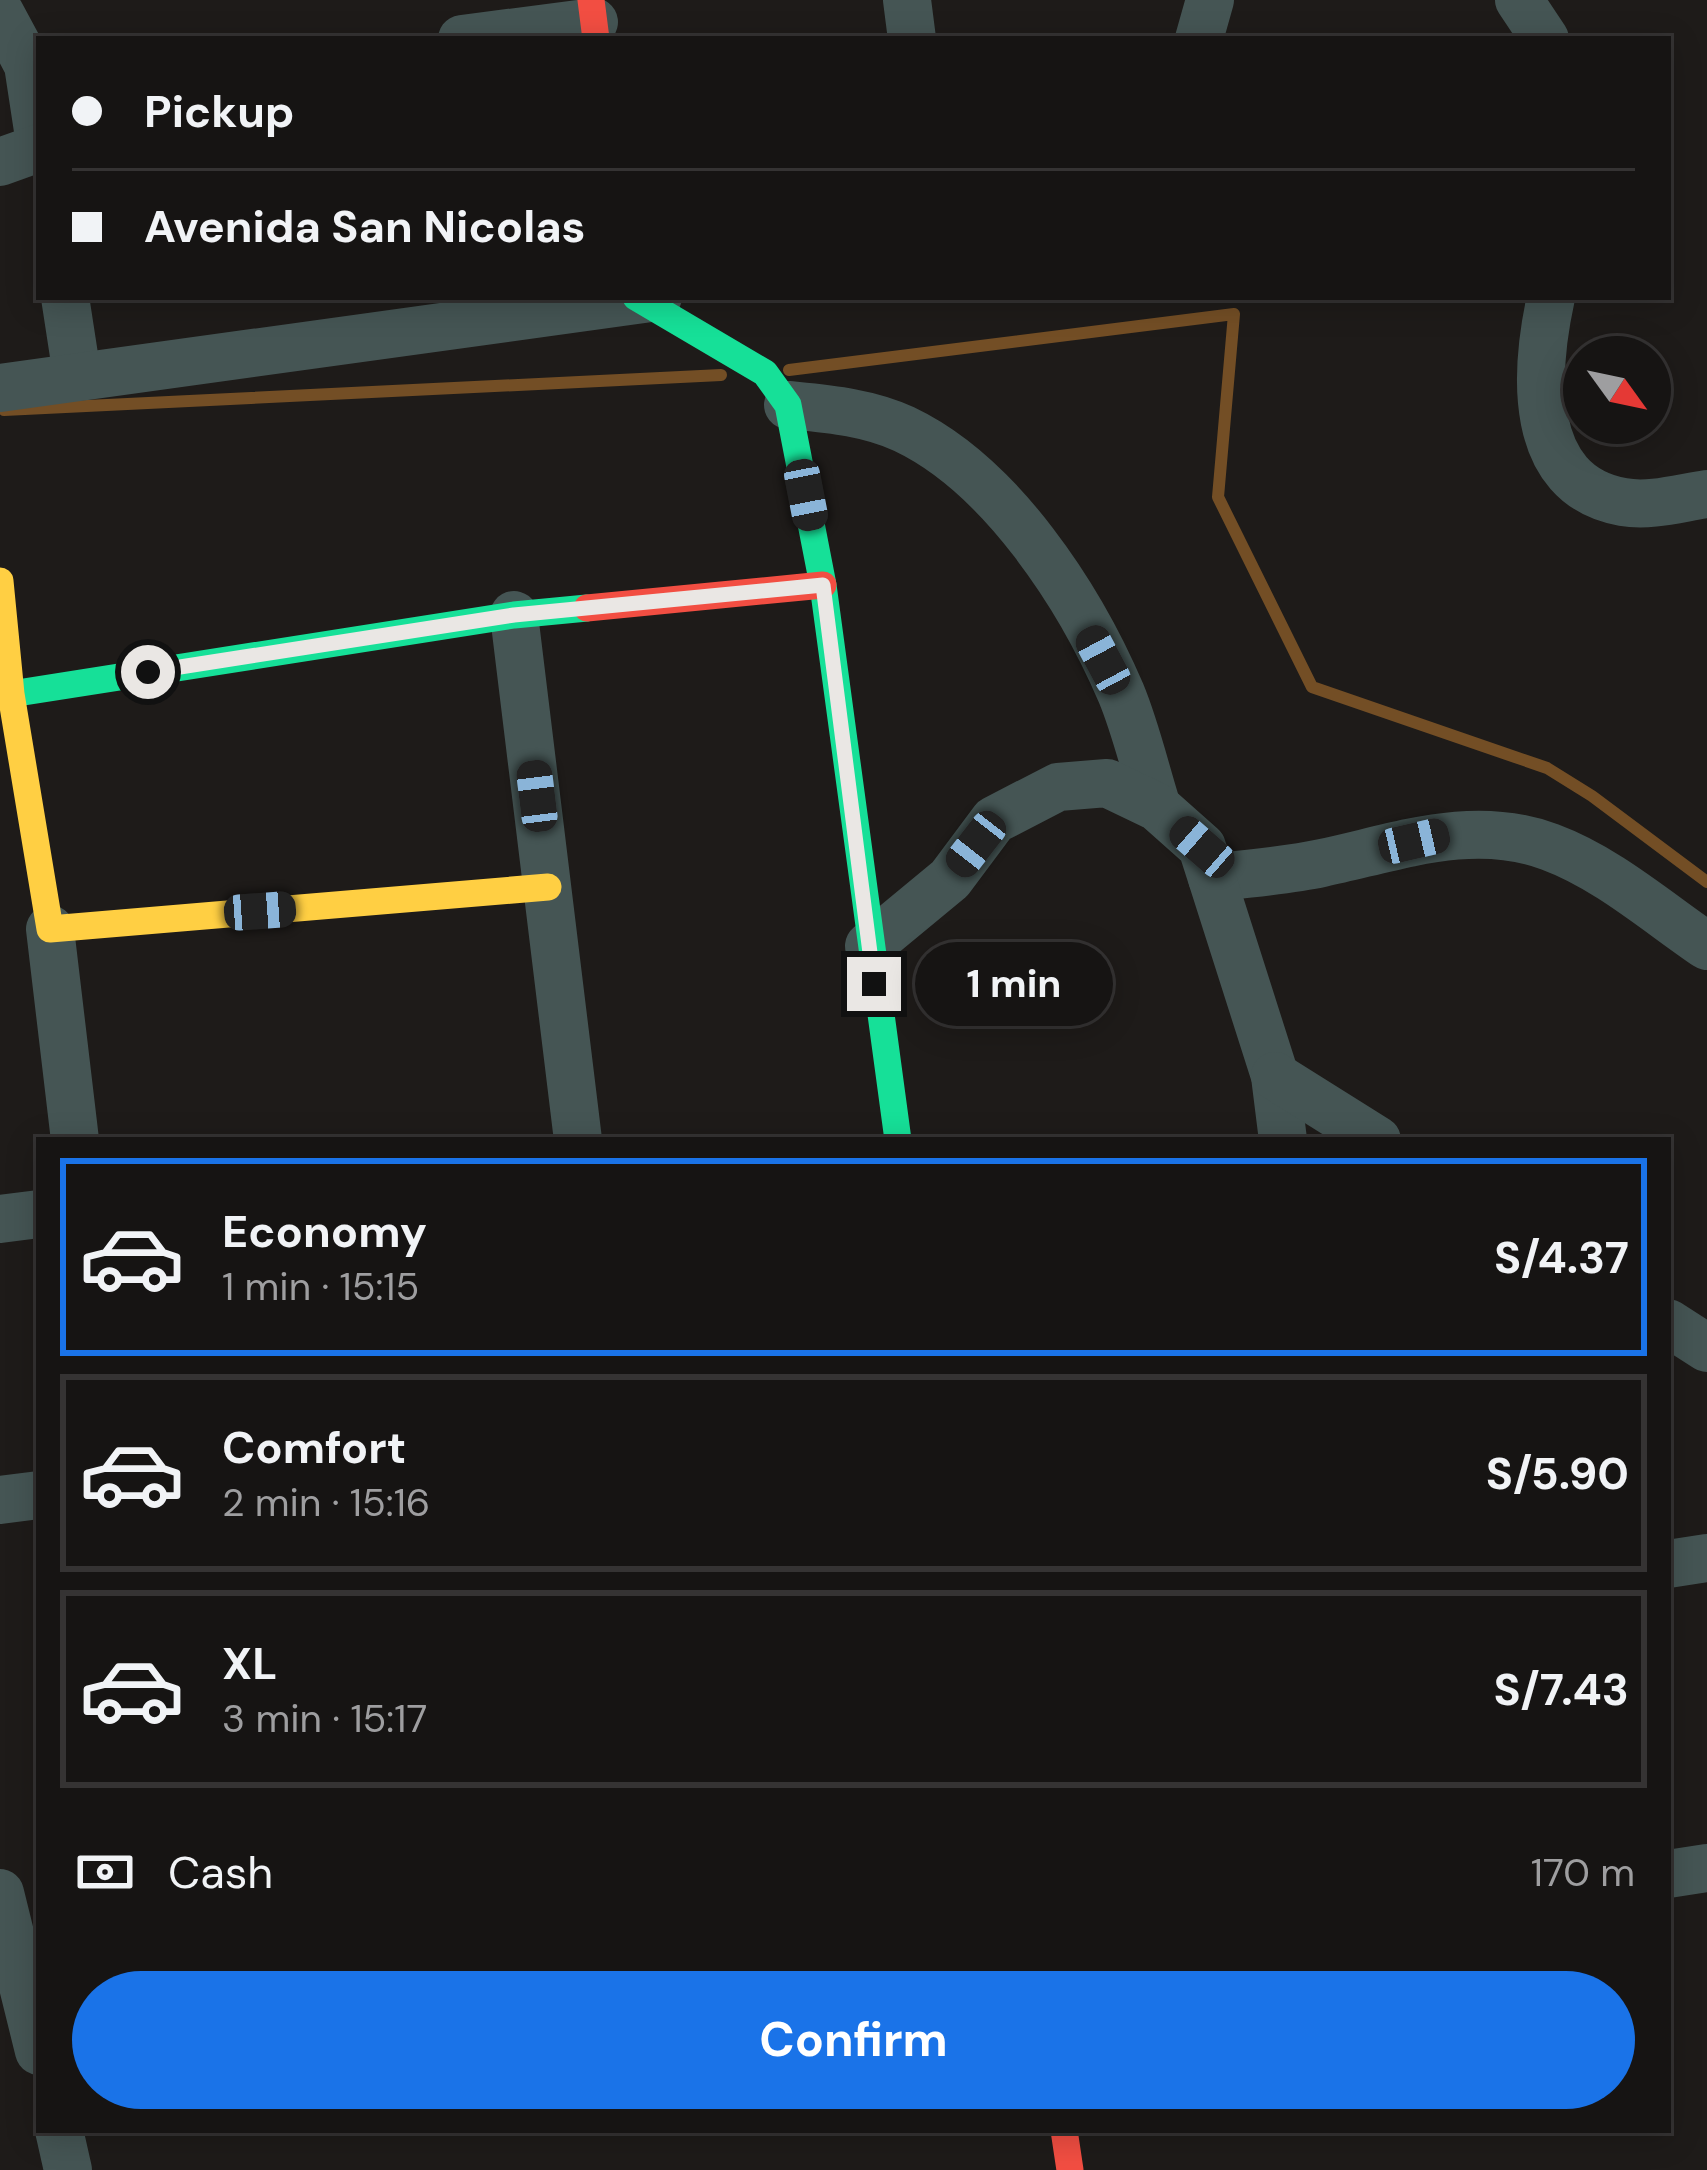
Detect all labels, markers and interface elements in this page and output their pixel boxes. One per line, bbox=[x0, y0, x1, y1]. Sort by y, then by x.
text: Pickup bbox=[144, 82, 294, 141]
text: Avenida San Nicolas bbox=[144, 197, 585, 256]
north arrow bbox=[1563, 336, 1671, 444]
map controls bbox=[1563, 336, 1671, 444]
car bbox=[781, 456, 831, 534]
car bbox=[1070, 620, 1136, 700]
route start bbox=[121, 645, 175, 699]
car bbox=[515, 758, 559, 834]
car bbox=[940, 805, 1012, 883]
car bbox=[1163, 810, 1241, 884]
car bbox=[1375, 815, 1453, 867]
car bbox=[223, 891, 297, 931]
callout: 1 min bbox=[916, 942, 1114, 1026]
route end bbox=[847, 957, 901, 1011]
text: 1 min bbox=[967, 958, 1061, 1009]
text: Economy bbox=[222, 1202, 427, 1261]
icon: car bbox=[78, 1203, 186, 1311]
text: S/4.37 bbox=[1494, 1228, 1629, 1287]
text: 1 min · 15:15 bbox=[222, 1261, 419, 1312]
text: Comfort bbox=[222, 1418, 406, 1477]
icon: car bbox=[78, 1419, 186, 1527]
text: S/5.90 bbox=[1486, 1444, 1629, 1503]
text: 2 min · 15:16 bbox=[222, 1477, 430, 1528]
text: XL bbox=[222, 1634, 277, 1693]
icon: car bbox=[78, 1635, 186, 1743]
text: S/7.43 bbox=[1493, 1660, 1629, 1719]
text: 3 min · 15:17 bbox=[222, 1693, 427, 1744]
icon: cash bbox=[72, 1839, 138, 1905]
text: Cash bbox=[168, 1843, 273, 1902]
text: 170 m bbox=[1531, 1847, 1635, 1898]
button: Confirm bbox=[72, 1971, 1635, 2109]

